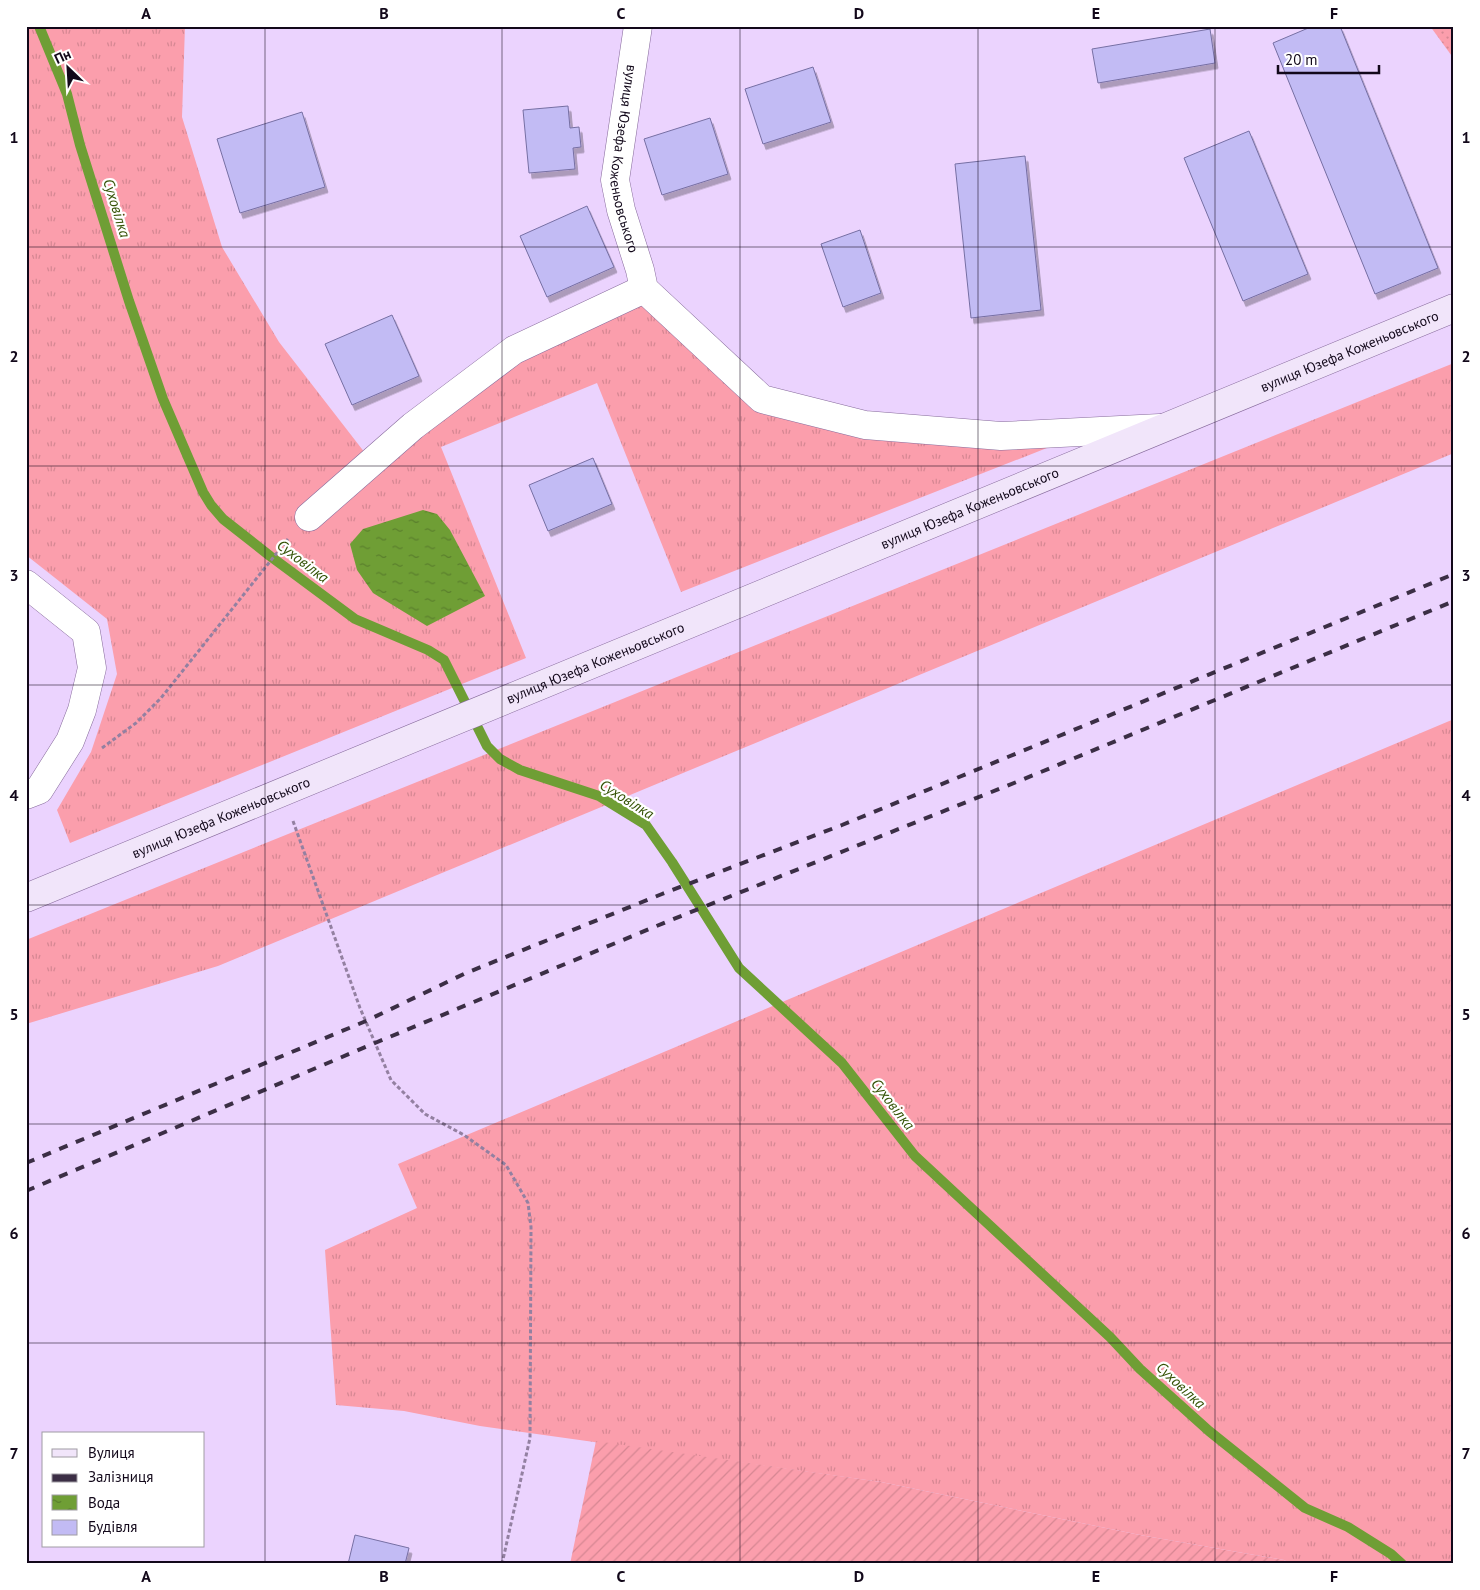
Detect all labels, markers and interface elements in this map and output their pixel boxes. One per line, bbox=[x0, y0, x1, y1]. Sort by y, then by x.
text: A bbox=[141, 3, 151, 23]
text: B bbox=[379, 3, 389, 23]
text: C bbox=[617, 3, 626, 23]
text: D bbox=[854, 3, 864, 23]
text: E bbox=[1092, 3, 1100, 23]
text: F bbox=[1330, 3, 1338, 23]
north arrow bbox=[42, 42, 92, 92]
scale bar bbox=[1278, 42, 1379, 74]
text: Пн bbox=[51, 45, 74, 68]
text: 20 m bbox=[1285, 50, 1318, 69]
street label: вулиця Юзефа Коженьовського bbox=[606, 64, 643, 255]
text: 1 bbox=[9, 127, 19, 147]
text: 1 bbox=[1461, 127, 1471, 147]
water label: Суховілка bbox=[99, 176, 135, 240]
street label: вулиця Юзефа Коженьовського bbox=[1258, 306, 1441, 396]
text: 2 bbox=[9, 346, 19, 366]
text: 2 bbox=[1461, 346, 1471, 366]
street label: вулиця Юзефа Коженьовського bbox=[878, 463, 1061, 553]
water label: Суховілка bbox=[273, 535, 333, 587]
text: 3 bbox=[9, 565, 19, 585]
text: 3 bbox=[1461, 565, 1471, 585]
street label: вулиця Юзефа Коженьовського bbox=[504, 618, 687, 708]
street label: вулиця Юзефа Коженьовського bbox=[129, 773, 313, 862]
water label: Суховілка bbox=[596, 775, 658, 823]
text: 4 bbox=[9, 785, 19, 805]
text: 4 bbox=[1461, 785, 1471, 805]
text: 5 bbox=[9, 1004, 19, 1024]
text: 5 bbox=[1461, 1004, 1471, 1024]
water label: Суховілка bbox=[867, 1074, 919, 1134]
text: 6 bbox=[9, 1223, 19, 1243]
text: 6 bbox=[1461, 1223, 1471, 1243]
water label: Суховілка bbox=[1153, 1358, 1210, 1413]
legend bbox=[42, 1432, 205, 1548]
text: 7 bbox=[9, 1443, 19, 1463]
text: Вулиця bbox=[88, 1443, 135, 1462]
text: 7 bbox=[1461, 1443, 1471, 1463]
text: Залізниця bbox=[88, 1467, 153, 1486]
text: Вода bbox=[88, 1493, 120, 1512]
text: Будівля bbox=[88, 1517, 137, 1536]
text: A bbox=[141, 1566, 151, 1586]
text: B bbox=[379, 1566, 389, 1586]
text: C bbox=[617, 1566, 626, 1586]
text: D bbox=[854, 1566, 864, 1586]
text: E bbox=[1092, 1566, 1100, 1586]
text: F bbox=[1330, 1566, 1338, 1586]

